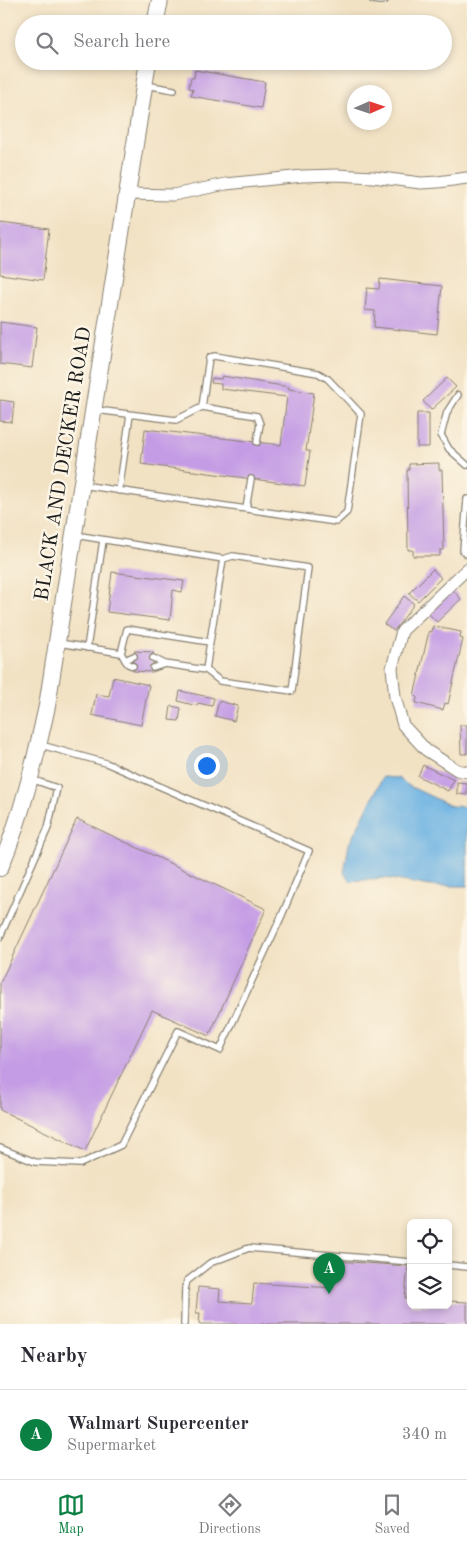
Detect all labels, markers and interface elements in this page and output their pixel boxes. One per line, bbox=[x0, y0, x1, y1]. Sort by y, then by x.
search box bbox=[15, 15, 452, 70]
icon: search bbox=[33, 29, 61, 57]
text: Search here bbox=[73, 33, 170, 52]
north arrow bbox=[347, 85, 392, 130]
street label: BLACK AND DECKER ROAD bbox=[32, 326, 96, 602]
your location bbox=[194, 753, 220, 779]
map controls bbox=[407, 1219, 452, 1309]
button: locate bbox=[407, 1219, 452, 1264]
pin: A bbox=[313, 1253, 345, 1294]
button: layers bbox=[407, 1264, 452, 1309]
text: Nearby bbox=[20, 1346, 88, 1367]
text: Walmart Supercenter bbox=[67, 1415, 249, 1434]
text: A bbox=[30, 1427, 42, 1443]
text: 340 m bbox=[402, 1427, 447, 1443]
text: Supermarket bbox=[67, 1438, 156, 1454]
tab: Map bbox=[57, 1491, 85, 1538]
tab: Directions bbox=[199, 1491, 261, 1538]
tab: Saved bbox=[374, 1491, 410, 1538]

